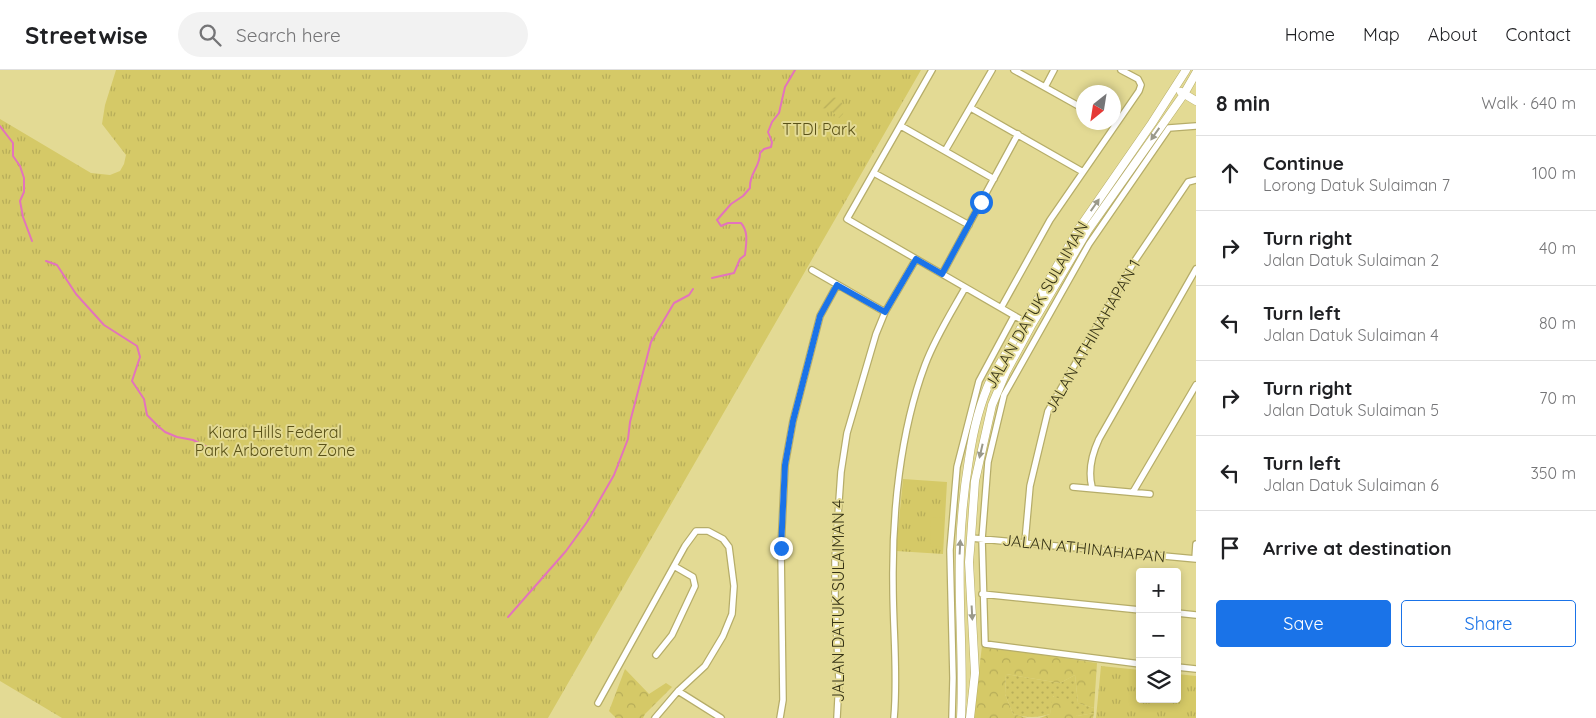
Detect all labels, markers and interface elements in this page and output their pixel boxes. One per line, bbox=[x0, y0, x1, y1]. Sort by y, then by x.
search box bbox=[178, 12, 528, 57]
text: Streetwise bbox=[25, 20, 148, 50]
icon: search bbox=[196, 21, 224, 49]
text: Search here bbox=[236, 23, 341, 47]
text: Home bbox=[1285, 23, 1335, 46]
text: Map bbox=[1363, 23, 1400, 46]
text: About bbox=[1428, 23, 1478, 46]
text: Contact bbox=[1506, 23, 1571, 46]
north arrow bbox=[1076, 85, 1121, 130]
text: 8 min bbox=[1216, 90, 1270, 116]
text: Walk · 640 m bbox=[1481, 93, 1576, 113]
park label: TTDI Park bbox=[782, 119, 856, 139]
one-way arrow bbox=[1150, 127, 1160, 141]
text: Continue bbox=[1263, 151, 1344, 175]
icon: ahead bbox=[1216, 159, 1244, 187]
text: 100 m bbox=[1532, 163, 1576, 183]
text: Lorong Datuk Sulaiman 7 bbox=[1263, 175, 1450, 195]
route start bbox=[970, 191, 993, 214]
one-way arrow bbox=[1090, 199, 1100, 212]
street label: JALAN DATUK SULAIMAN bbox=[980, 218, 1092, 392]
text: Turn right bbox=[1263, 226, 1352, 250]
icon: right bbox=[1216, 234, 1244, 262]
text: 40 m bbox=[1539, 238, 1576, 258]
text: Jalan Datuk Sulaiman 2 bbox=[1263, 250, 1439, 270]
street label: JALAN ATHINAHAPAN 1 bbox=[1040, 256, 1144, 416]
text: Turn left bbox=[1263, 301, 1341, 325]
icon: left bbox=[1216, 309, 1244, 337]
text: 80 m bbox=[1539, 313, 1576, 333]
text: Jalan Datuk Sulaiman 4 bbox=[1263, 325, 1439, 345]
text: Turn right bbox=[1263, 376, 1352, 400]
icon: right bbox=[1216, 384, 1244, 412]
text: 70 m bbox=[1539, 388, 1576, 408]
text: Jalan Datuk Sulaiman 5 bbox=[1263, 400, 1439, 420]
park label: Kiara Hills Federal Park Arboretum Zone bbox=[195, 422, 355, 460]
one-way arrow bbox=[977, 444, 985, 459]
text: Turn left bbox=[1263, 451, 1341, 475]
icon: left bbox=[1216, 459, 1244, 487]
text: 350 m bbox=[1530, 463, 1576, 483]
text: Jalan Datuk Sulaiman 6 bbox=[1263, 475, 1439, 495]
street label: JALAN DATUK SULAIMAN 4 bbox=[828, 500, 848, 702]
street label: JALAN ATHINAHAPAN bbox=[1002, 530, 1166, 566]
icon: arrive bbox=[1216, 534, 1244, 562]
text: Arrive at destination bbox=[1263, 536, 1452, 560]
route end bbox=[770, 537, 793, 560]
one-way arrow bbox=[957, 539, 965, 555]
map controls bbox=[1136, 568, 1181, 703]
button: + bbox=[1136, 568, 1181, 613]
button: Save bbox=[1216, 600, 1391, 647]
button: Share bbox=[1401, 600, 1576, 647]
one-way arrow bbox=[968, 605, 976, 621]
button: − bbox=[1136, 613, 1181, 658]
button: layers bbox=[1136, 658, 1181, 703]

